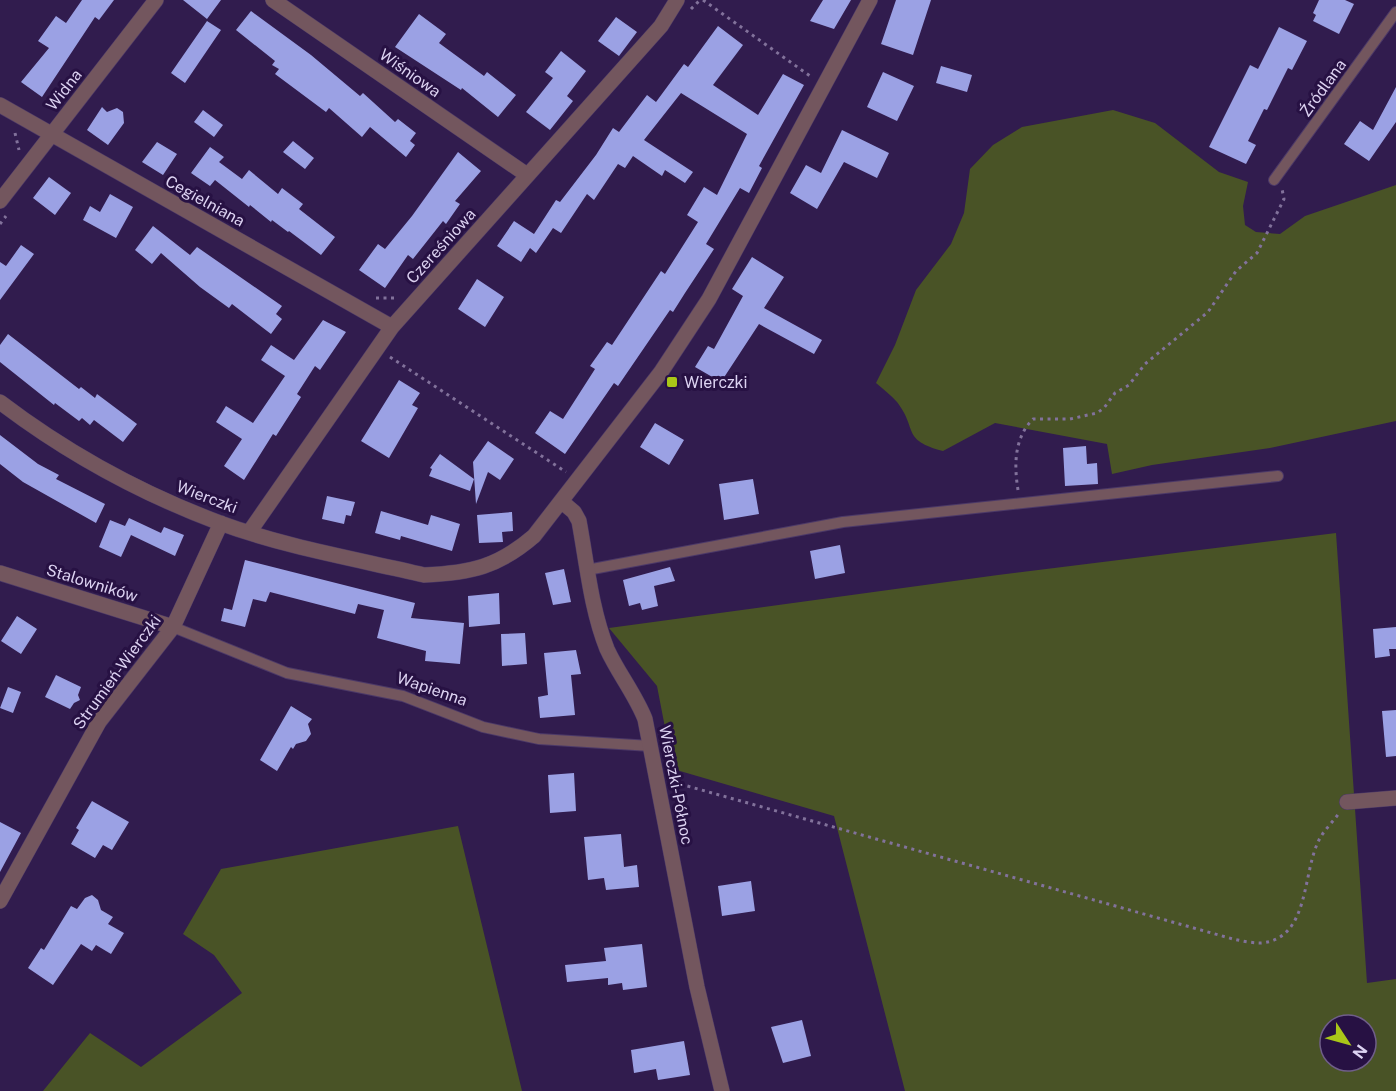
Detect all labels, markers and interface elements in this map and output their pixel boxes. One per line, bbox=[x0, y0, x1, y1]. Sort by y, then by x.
street label: Wiśniowa bbox=[376, 45, 444, 101]
street label: Źródlana bbox=[1295, 55, 1350, 120]
street label: Widna bbox=[42, 66, 86, 114]
street label: Cegielniana bbox=[162, 171, 248, 231]
street label: Czereśniowa bbox=[402, 205, 480, 287]
place label: Wierczki bbox=[684, 373, 748, 392]
marker: Wierczki bbox=[665, 375, 679, 389]
street label: Wierczki bbox=[174, 477, 240, 517]
street label: Stalowników bbox=[44, 560, 141, 606]
street label: Strumień-Wierczki bbox=[69, 611, 165, 733]
street label: Wapienna bbox=[394, 668, 470, 710]
street label: Wierczki-Północ bbox=[655, 724, 697, 846]
north arrow bbox=[1318, 1013, 1378, 1073]
text: N bbox=[1348, 1041, 1371, 1062]

